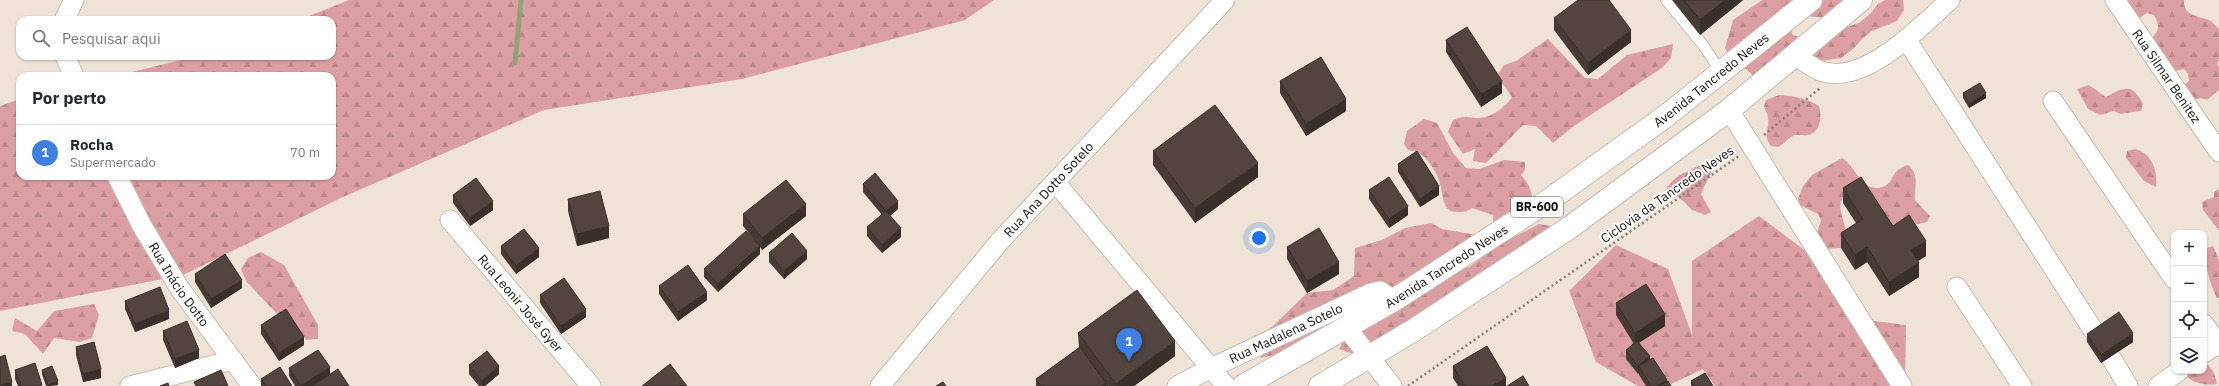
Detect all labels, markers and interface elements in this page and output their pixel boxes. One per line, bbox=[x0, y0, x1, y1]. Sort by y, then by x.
search box bbox=[16, 16, 336, 60]
street label: Rua Silmar Benitez bbox=[2128, 26, 2205, 126]
icon: search bbox=[30, 27, 52, 49]
text: Pesquisar aqui bbox=[62, 29, 161, 48]
street label: Avenida Tancredo Neves bbox=[1650, 29, 1773, 131]
text: Por perto bbox=[32, 87, 106, 109]
text: Rocha bbox=[70, 135, 114, 154]
street label: Rua Ana Dotto Sotelo bbox=[1000, 138, 1097, 241]
street label: Ciclovia da Tancredo Neves bbox=[1597, 142, 1737, 247]
text: 1 bbox=[41, 144, 49, 161]
text: 70 m bbox=[290, 144, 320, 161]
text: Supermercado bbox=[70, 154, 156, 171]
road number: BR-600 bbox=[1511, 197, 1563, 217]
street label: Avenida Tancredo Neves bbox=[1382, 221, 1511, 312]
your location bbox=[1249, 228, 1269, 248]
map controls bbox=[2171, 230, 2207, 374]
button: + bbox=[2171, 230, 2207, 266]
street label: Rua Inácio Dotto bbox=[145, 239, 213, 330]
street label: Rua Leonir José Gyer bbox=[474, 251, 567, 356]
button: − bbox=[2171, 266, 2207, 302]
street label: Rua Madalena Sotelo bbox=[1227, 300, 1345, 367]
button: locate bbox=[2171, 302, 2207, 338]
pin: 1 bbox=[1116, 328, 1142, 361]
button: layers bbox=[2171, 338, 2207, 374]

